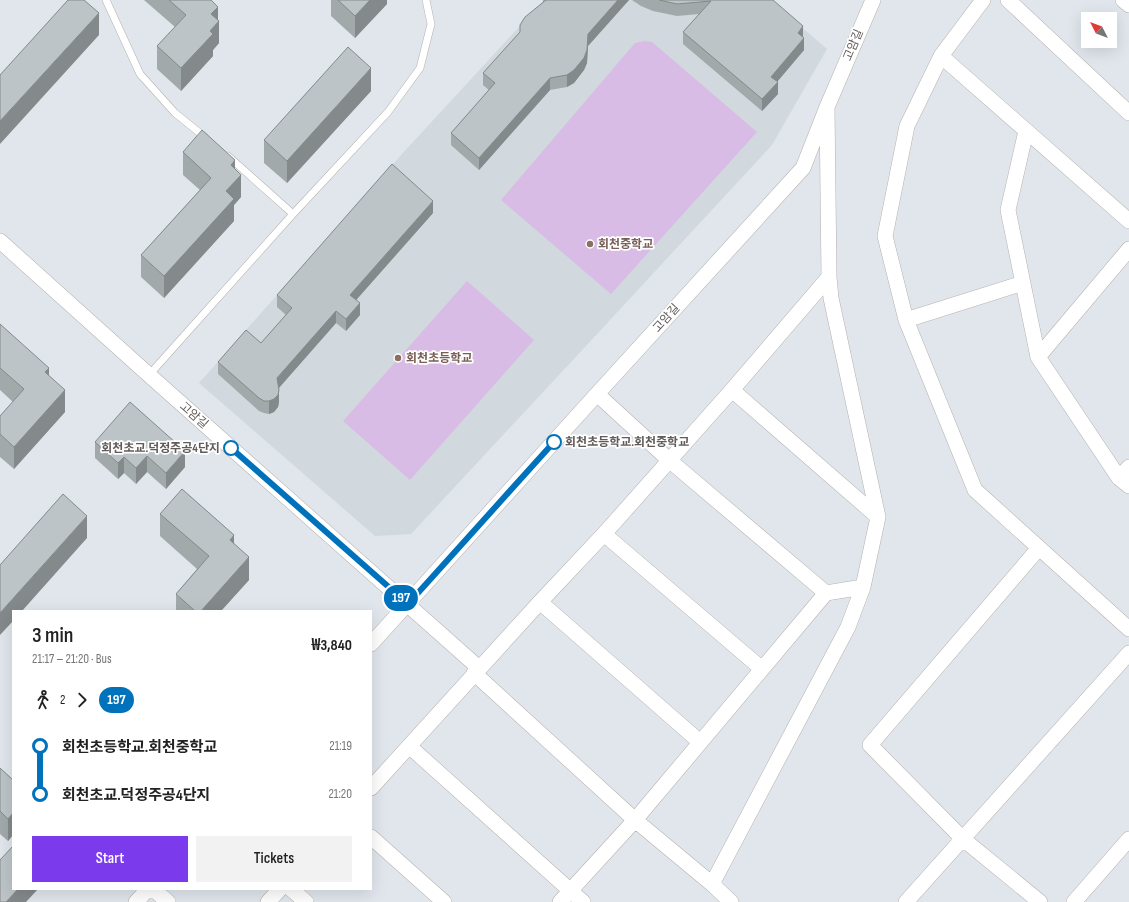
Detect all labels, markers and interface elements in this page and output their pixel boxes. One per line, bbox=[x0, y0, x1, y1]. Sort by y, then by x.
north arrow bbox=[1081, 12, 1117, 48]
map controls bbox=[1081, 12, 1117, 48]
street label: 고암길 bbox=[840, 27, 867, 63]
place label: 회천중학교 bbox=[598, 237, 653, 252]
marker: 회천중학교 bbox=[585, 239, 595, 249]
street label: 고암길 bbox=[650, 301, 683, 336]
place label: 회천초등학교 bbox=[406, 351, 472, 366]
marker: 회천초등학교 bbox=[393, 353, 403, 363]
street label: 고암길 bbox=[176, 399, 211, 432]
marker: 회천초등학교.회천중학교 bbox=[546, 434, 562, 450]
place label: 회천초등학교.회천중학교 bbox=[565, 435, 689, 450]
marker: 회천초교.덕정주공4단지 bbox=[223, 440, 239, 456]
place label: 회천초교.덕정주공4단지 bbox=[101, 441, 220, 456]
line badge: 197 bbox=[378, 585, 424, 611]
text: 197 bbox=[392, 589, 410, 606]
text: 3 min bbox=[32, 622, 73, 649]
text: ₩3,840 bbox=[312, 636, 352, 655]
text: 21:17 – 21:20 · Bus bbox=[32, 651, 112, 667]
icon: walk bbox=[32, 689, 54, 711]
icon: forward bbox=[71, 689, 93, 711]
text: 197 bbox=[107, 691, 126, 708]
text: 2 bbox=[60, 692, 65, 708]
text: 회천초등학교.회천중학교 bbox=[62, 738, 217, 757]
text: 21:19 bbox=[329, 738, 352, 754]
text: 회천초교.덕정주공4단지 bbox=[62, 786, 210, 805]
text: 21:20 bbox=[328, 786, 352, 802]
button: Start bbox=[32, 836, 188, 882]
button: Tickets bbox=[196, 836, 352, 882]

